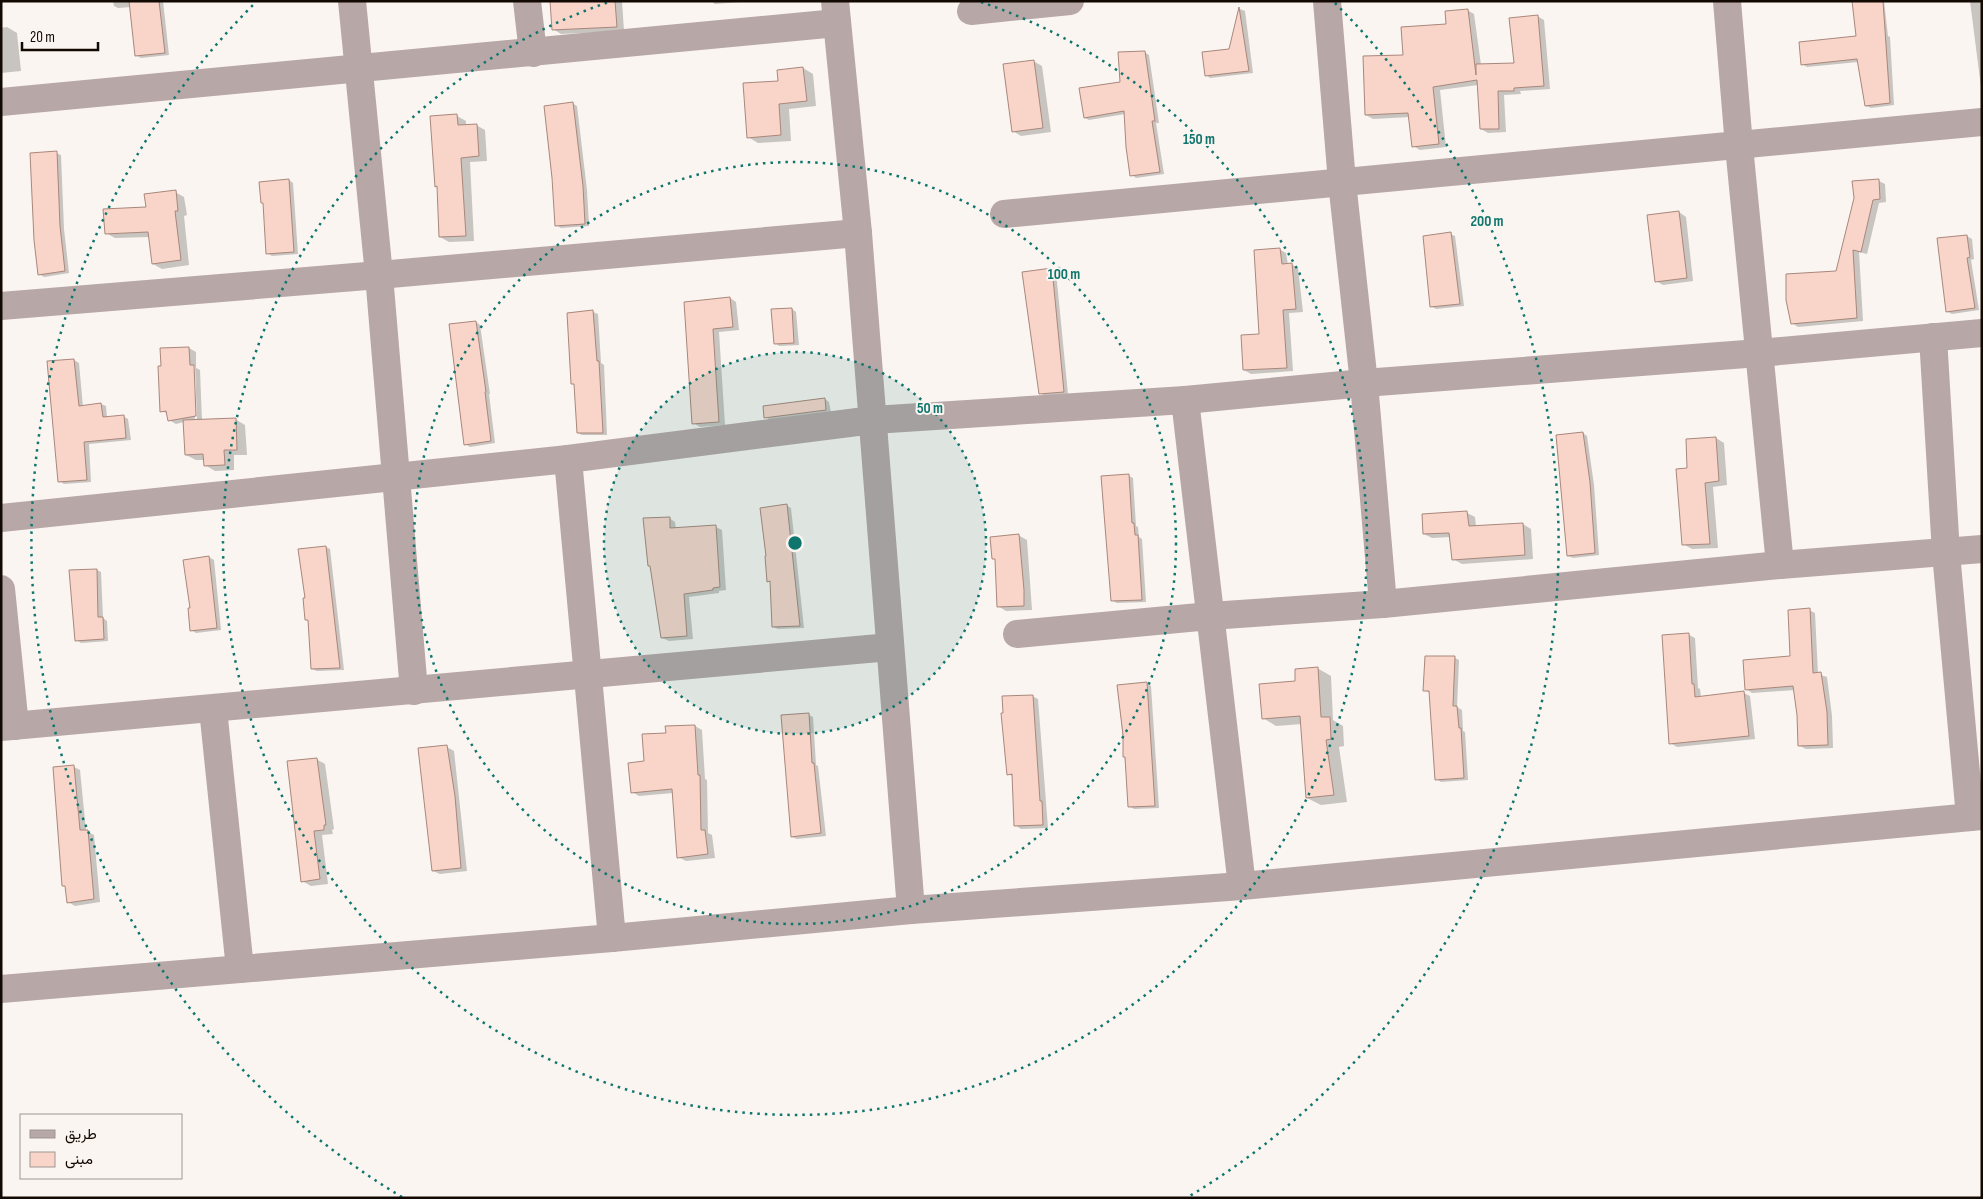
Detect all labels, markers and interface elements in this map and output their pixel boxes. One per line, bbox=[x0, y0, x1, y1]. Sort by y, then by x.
scale bar bbox=[22, 20, 99, 52]
text: 20 m bbox=[30, 28, 55, 47]
text: 150 m bbox=[1183, 130, 1215, 149]
text: 200 m bbox=[1470, 212, 1504, 231]
text: 100 m bbox=[1048, 265, 1080, 284]
text: 50 m bbox=[917, 399, 943, 418]
centre of rings bbox=[786, 534, 804, 552]
legend bbox=[20, 1114, 182, 1179]
text: طريق bbox=[65, 1125, 97, 1144]
text: مبنى bbox=[65, 1150, 93, 1169]

